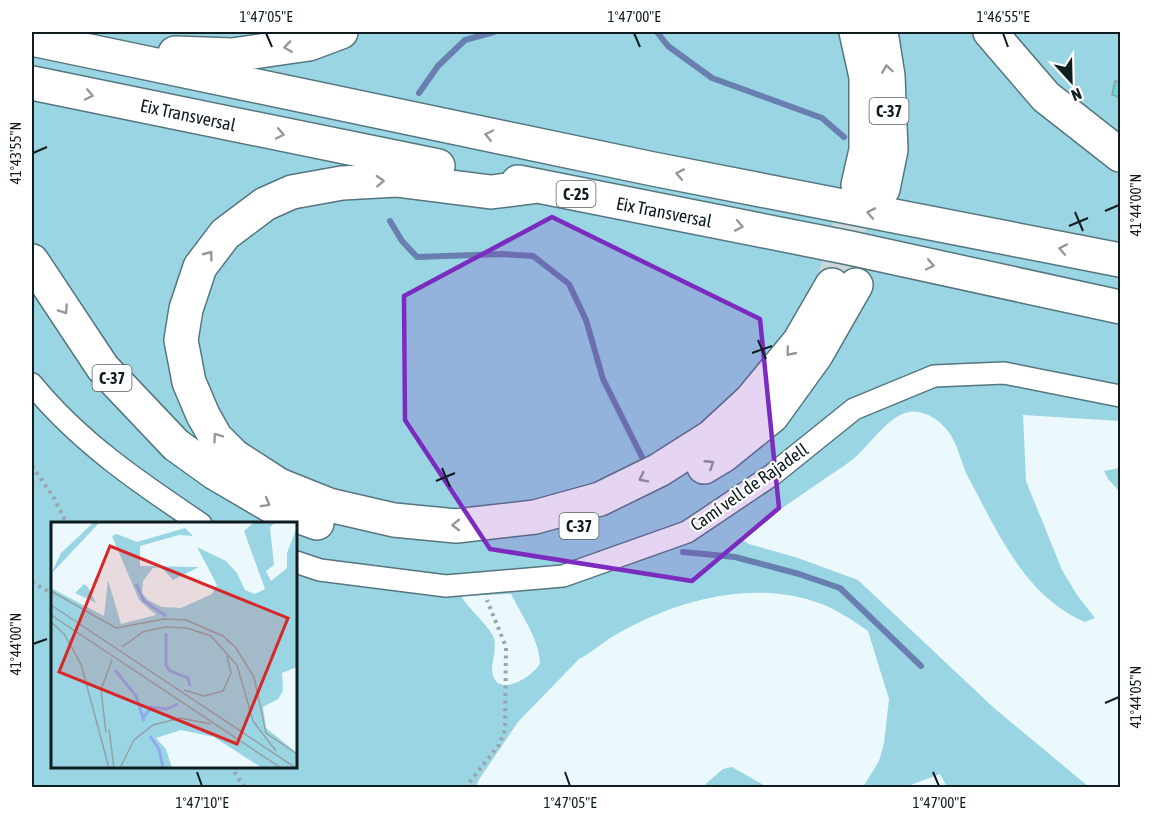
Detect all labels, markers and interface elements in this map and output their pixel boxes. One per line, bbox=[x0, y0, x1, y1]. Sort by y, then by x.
text: 1°47'05"E bbox=[239, 8, 293, 25]
text: 1°47'00"E bbox=[607, 8, 661, 25]
text: 1°46'55"E bbox=[976, 8, 1030, 25]
one-way arrow bbox=[283, 41, 292, 53]
north arrow bbox=[1041, 51, 1101, 111]
one-way arrow bbox=[881, 64, 893, 74]
text: N bbox=[1069, 85, 1084, 105]
one-way arrow bbox=[84, 88, 94, 101]
street label: Eix Transversal bbox=[138, 95, 238, 135]
road number: C-37 bbox=[870, 98, 908, 124]
text: 41°43'55"N bbox=[7, 122, 24, 184]
one-way arrow bbox=[275, 127, 285, 140]
one-way arrow bbox=[485, 129, 495, 142]
one-way arrow bbox=[676, 168, 686, 181]
text: 41°44'00"N bbox=[1127, 174, 1144, 236]
one-way arrow bbox=[375, 175, 384, 188]
road number: C-25 bbox=[556, 181, 596, 207]
street label: Eix Transversal bbox=[614, 192, 714, 232]
one-way arrow bbox=[867, 207, 877, 220]
one-way arrow bbox=[733, 219, 743, 232]
one-way arrow bbox=[1058, 243, 1068, 256]
one-way arrow bbox=[201, 251, 212, 262]
one-way arrow bbox=[924, 258, 934, 271]
one-way arrow bbox=[57, 303, 68, 314]
one-way arrow bbox=[786, 346, 797, 357]
road number: C-37 bbox=[92, 365, 132, 391]
one-way arrow bbox=[213, 432, 224, 443]
street label: Camí vell de Rajadell bbox=[686, 438, 812, 535]
one-way arrow bbox=[704, 459, 714, 471]
one-way arrow bbox=[639, 471, 650, 482]
one-way arrow bbox=[260, 496, 270, 507]
road number: C-37 bbox=[560, 513, 598, 539]
one-way arrow bbox=[452, 519, 461, 531]
inset map bbox=[51, 522, 297, 768]
text: 41°44'00"N bbox=[7, 613, 24, 675]
text: 41°44'05"N bbox=[1127, 666, 1144, 728]
text: 1°47'10"E bbox=[175, 794, 229, 811]
text: 1°47'05"E bbox=[543, 794, 597, 811]
text: 1°47'00"E bbox=[912, 794, 966, 811]

